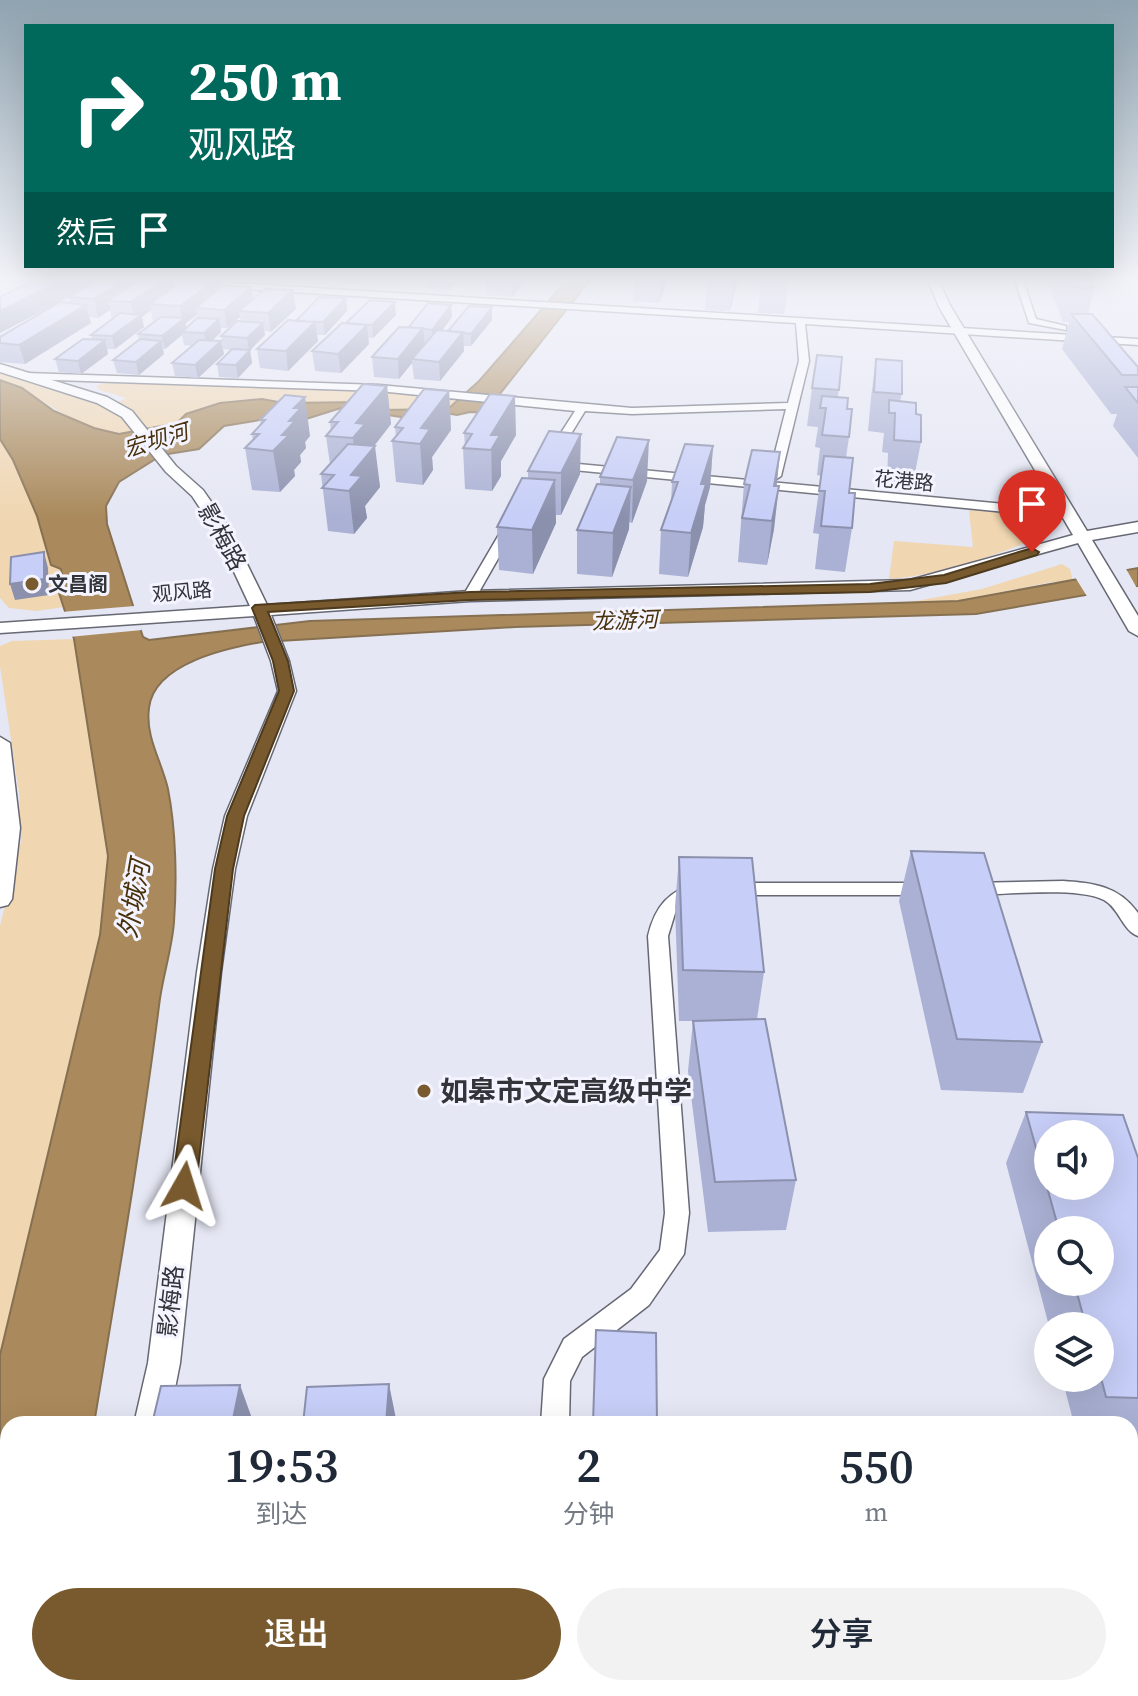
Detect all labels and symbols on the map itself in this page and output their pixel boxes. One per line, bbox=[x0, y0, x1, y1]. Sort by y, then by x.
water label: 宏坝河 bbox=[120, 415, 196, 464]
street label: 花港路 bbox=[873, 464, 935, 498]
pin bbox=[998, 470, 1066, 552]
street label: 影梅路 bbox=[191, 497, 254, 576]
place label: 文昌阁 bbox=[48, 570, 108, 598]
marker: 文昌阁 bbox=[23, 575, 41, 593]
street label: 观风路 bbox=[151, 575, 213, 609]
water label: 龙游河 bbox=[591, 604, 662, 636]
water label: 外城河 bbox=[109, 853, 159, 941]
place label: 如皋市文定高级中学 bbox=[440, 1072, 692, 1110]
marker: 如皋市文定高级中学 bbox=[415, 1082, 433, 1100]
position arrow bbox=[142, 1144, 226, 1228]
street label: 影梅路 bbox=[150, 1263, 191, 1338]

